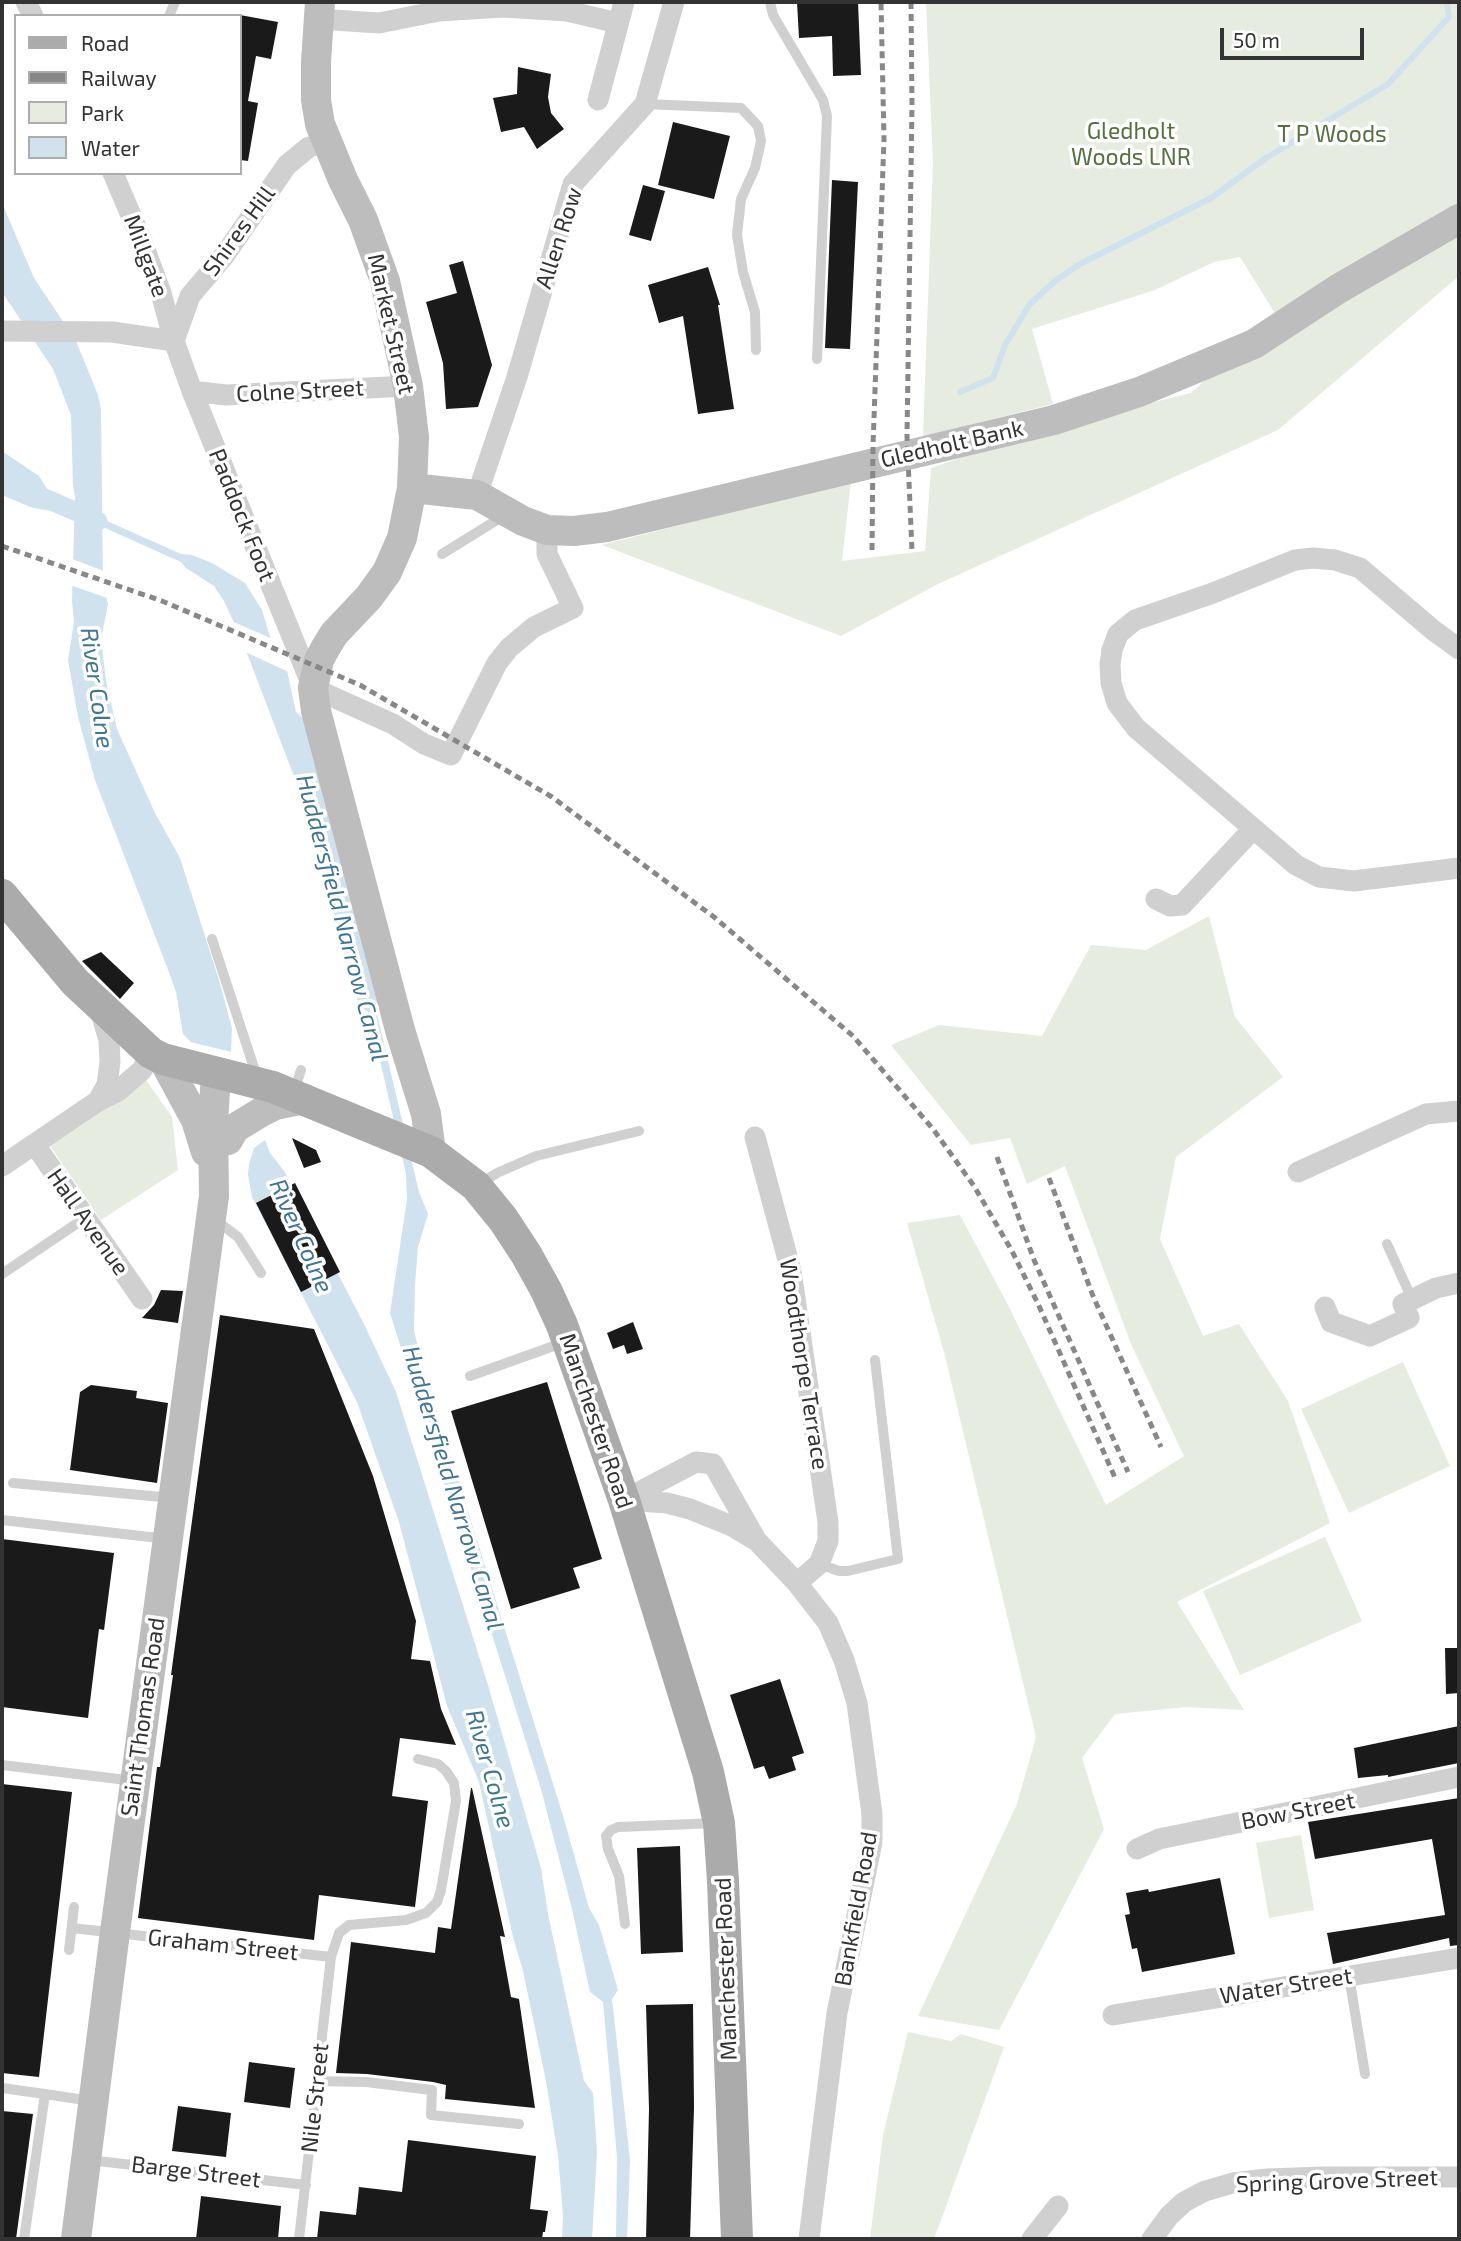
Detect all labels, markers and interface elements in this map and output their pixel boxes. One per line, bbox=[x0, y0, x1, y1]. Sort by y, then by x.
legend bbox=[14, 14, 242, 175]
scale bar bbox=[1223, 14, 1366, 58]
text: 50 m bbox=[1233, 27, 1280, 52]
text: Road bbox=[81, 30, 129, 55]
text: Railway bbox=[81, 65, 157, 90]
text: Park bbox=[81, 100, 124, 125]
park label: Gledholt Woods LNR bbox=[1071, 117, 1191, 171]
park label: T P Woods bbox=[1277, 120, 1387, 148]
text: Water bbox=[81, 135, 140, 160]
street label: Shires Hill bbox=[197, 181, 281, 281]
street label: Allen Row bbox=[530, 184, 588, 292]
street label: Millgate bbox=[118, 211, 174, 301]
street label: Market Street bbox=[361, 251, 421, 397]
street label: Colne Street bbox=[235, 374, 365, 408]
street label: Gledholt Bank bbox=[878, 414, 1026, 474]
street label: Paddock Foot bbox=[203, 445, 281, 585]
water label: River Colne bbox=[74, 626, 120, 750]
water label: Huddersfield Narrow Canal bbox=[290, 771, 394, 1065]
street label: Hall Avenue bbox=[41, 1163, 135, 1281]
water label: River Colne bbox=[263, 1174, 339, 1298]
street label: Woodthorpe Terrace bbox=[774, 1256, 834, 1472]
street label: Manchester Road bbox=[553, 1330, 639, 1512]
water label: Huddersfield Narrow Canal bbox=[396, 1342, 510, 1634]
street label: Saint Thomas Road bbox=[115, 1616, 171, 1818]
water label: River Colne bbox=[459, 1706, 521, 1832]
street label: Bow Street bbox=[1239, 1786, 1357, 1836]
street label: Bankfield Road bbox=[829, 1830, 883, 1988]
street label: Manchester Road bbox=[709, 1877, 743, 2061]
street label: Graham Street bbox=[146, 1923, 300, 1967]
street label: Water Street bbox=[1218, 1962, 1354, 2010]
street label: Nile Street bbox=[296, 2042, 334, 2154]
street label: Barge Street bbox=[130, 2150, 262, 2194]
street label: Spring Grove Street bbox=[1235, 2164, 1439, 2198]

